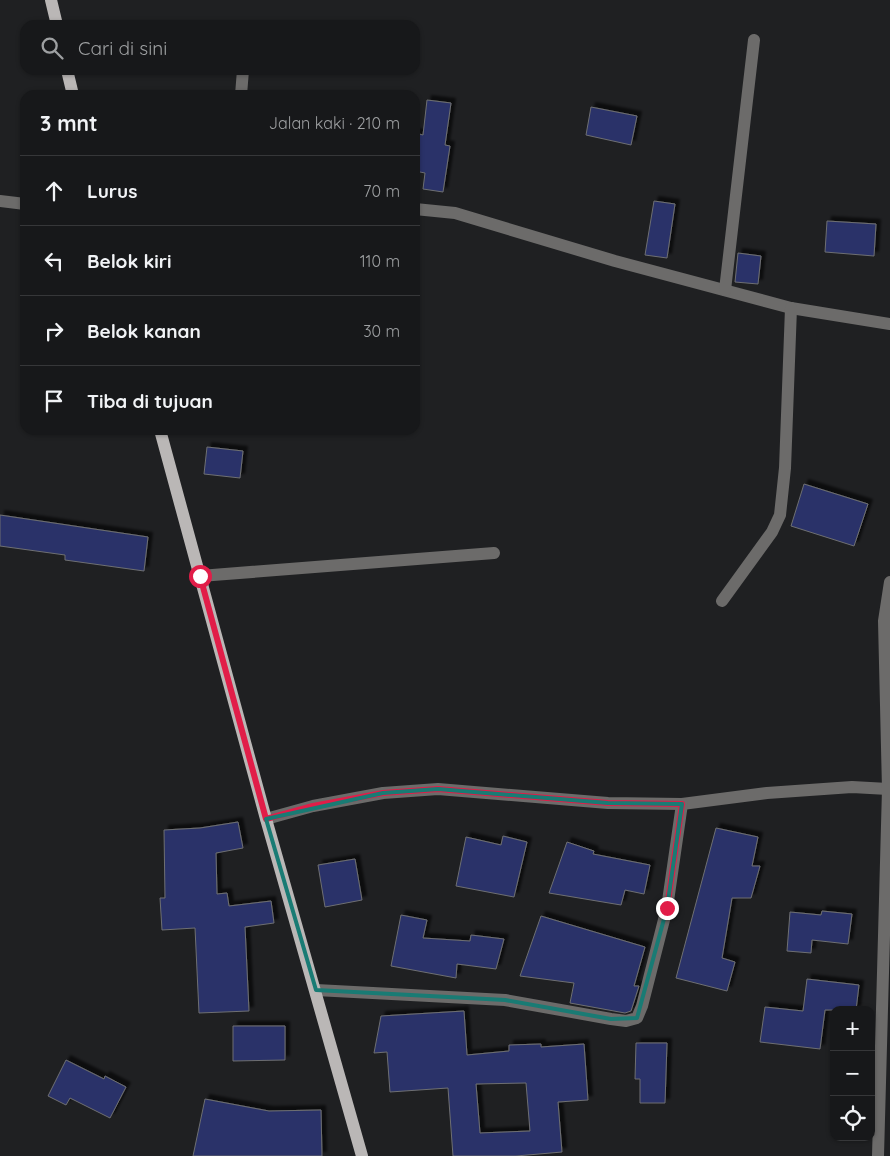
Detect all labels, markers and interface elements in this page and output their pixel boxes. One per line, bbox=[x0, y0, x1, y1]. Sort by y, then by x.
search box bbox=[20, 20, 420, 75]
icon: search bbox=[38, 34, 66, 62]
text: Cari di sini bbox=[78, 36, 167, 60]
text: 3 mnt bbox=[40, 110, 98, 136]
text: Jalan kaki · 210 m bbox=[269, 113, 400, 133]
icon: ahead bbox=[40, 177, 68, 205]
text: Lurus bbox=[87, 179, 137, 203]
text: 70 m bbox=[363, 181, 400, 201]
icon: left bbox=[40, 247, 68, 275]
text: Belok kiri bbox=[87, 249, 172, 273]
text: 110 m bbox=[360, 251, 400, 271]
icon: right bbox=[40, 317, 68, 345]
text: Belok kanan bbox=[87, 319, 201, 343]
text: 30 m bbox=[363, 321, 400, 341]
icon: arrive bbox=[40, 387, 68, 415]
text: Tiba di tujuan bbox=[87, 389, 213, 413]
route start bbox=[189, 565, 212, 588]
route end bbox=[656, 897, 679, 920]
map controls bbox=[830, 1006, 875, 1141]
button: + bbox=[830, 1006, 875, 1051]
button: − bbox=[830, 1051, 875, 1096]
button: locate bbox=[830, 1096, 875, 1141]

